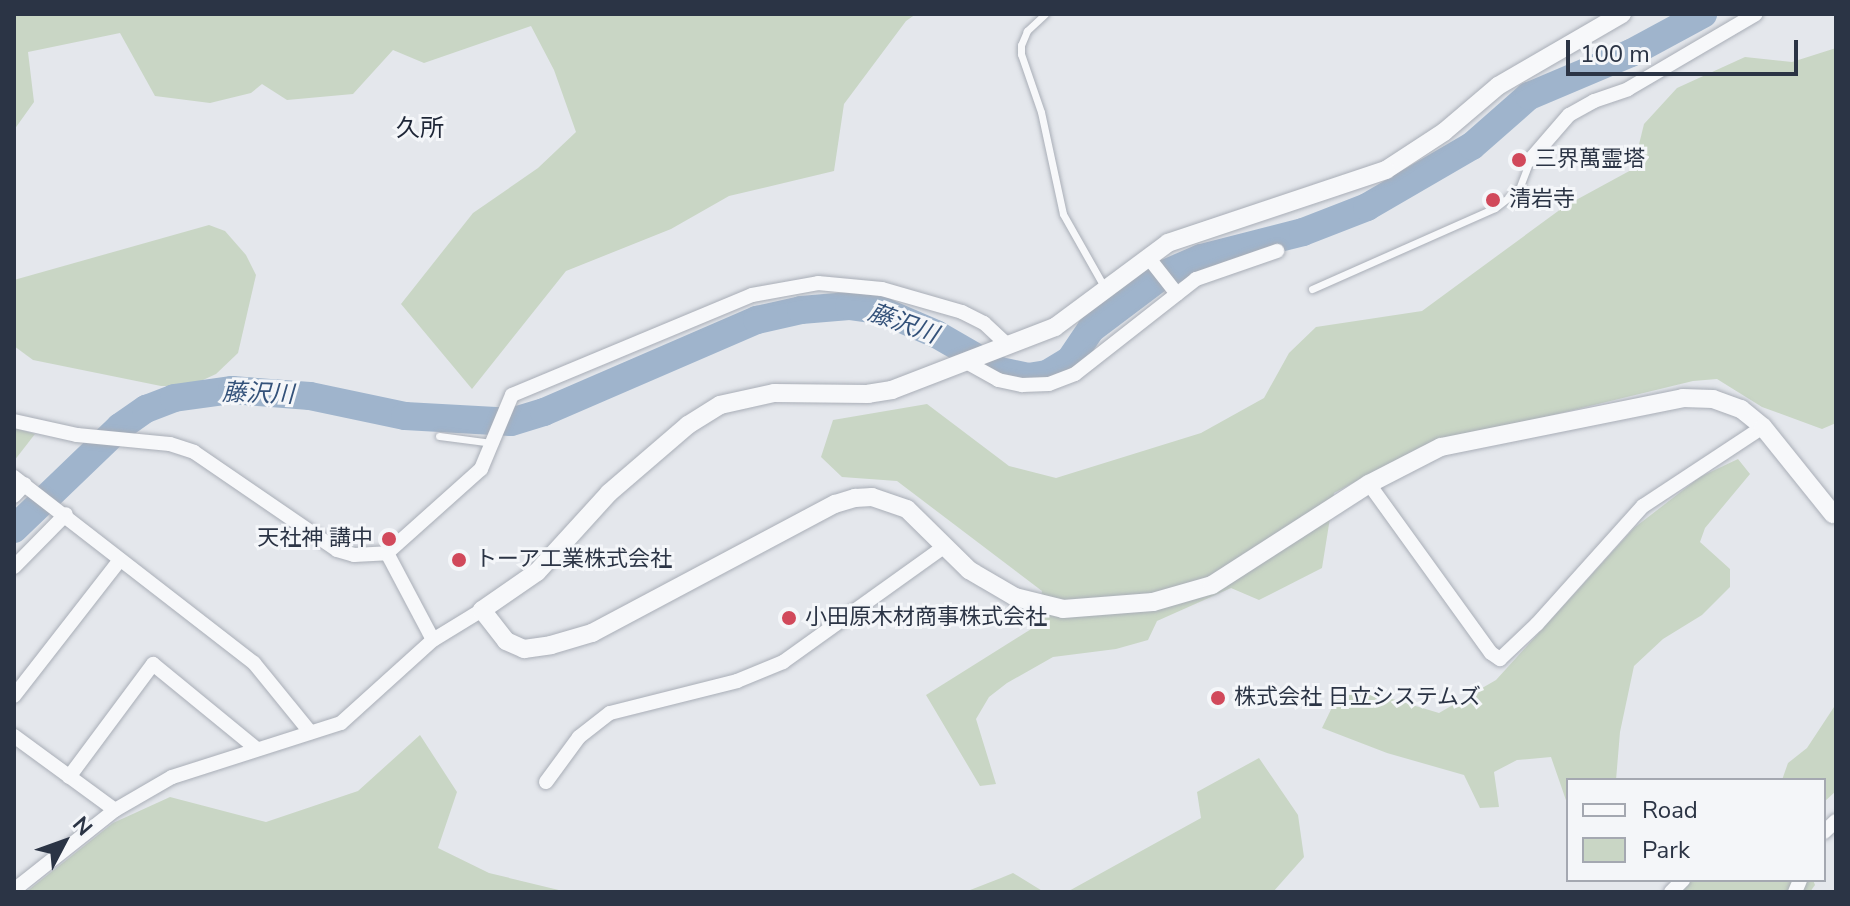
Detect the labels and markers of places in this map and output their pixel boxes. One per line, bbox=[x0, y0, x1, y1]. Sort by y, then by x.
place label: 三界萬霊塔 bbox=[1535, 147, 1645, 173]
marker: 三界萬霊塔 bbox=[1510, 151, 1528, 169]
place label: 清岩寺 bbox=[1509, 187, 1575, 213]
marker: 清岩寺 bbox=[1484, 191, 1502, 209]
place label: 天社神 講中 bbox=[257, 526, 373, 552]
marker: 天社神 講中 bbox=[380, 530, 398, 548]
place label: トーア工業株式会社 bbox=[475, 547, 673, 573]
marker: トーア工業株式会社 bbox=[450, 551, 468, 569]
place label: 小田原木材商事株式会社 bbox=[805, 605, 1047, 631]
marker: 小田原木材商事株式会社 bbox=[780, 609, 798, 627]
place label: 株式会社 日立システムズ bbox=[1234, 685, 1482, 711]
marker: 株式会社 日立システムズ bbox=[1209, 689, 1227, 707]

